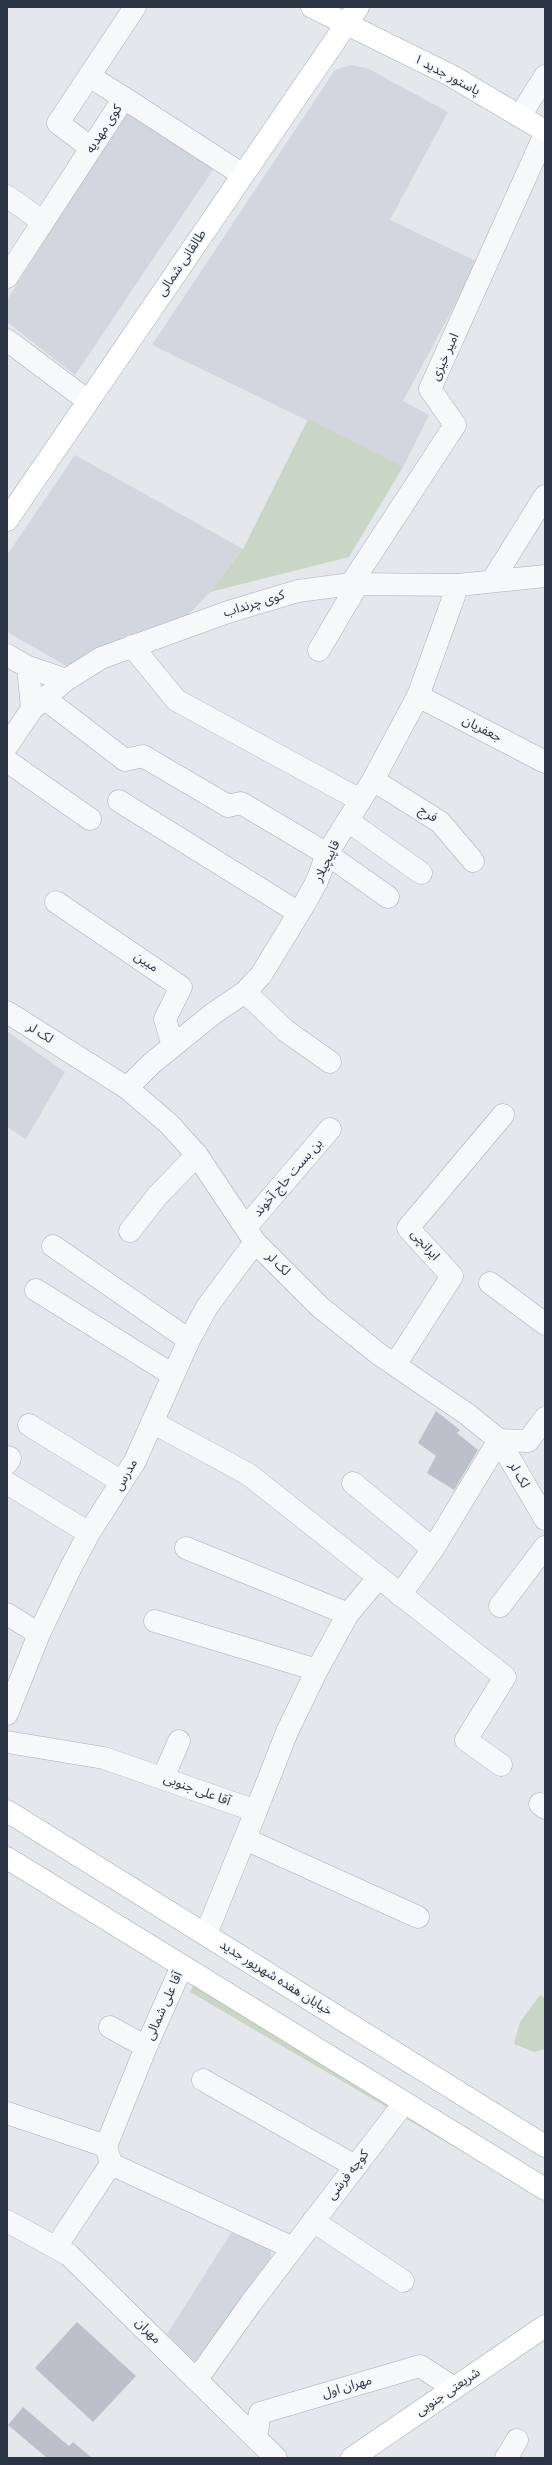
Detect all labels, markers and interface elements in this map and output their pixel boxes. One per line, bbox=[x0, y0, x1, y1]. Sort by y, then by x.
street label: پاستور جدید ۱ bbox=[411, 51, 483, 99]
street label: کوی ‌‌‌مهدیه bbox=[82, 102, 126, 156]
street label: طالقانی شمالی bbox=[154, 227, 210, 299]
street label: امیر خیزی bbox=[428, 331, 462, 383]
street label: کوی چرنداب bbox=[221, 587, 287, 621]
street label: جعفریان bbox=[460, 712, 504, 746]
street label: فرج bbox=[416, 802, 440, 826]
street label: قاپیچیلار bbox=[310, 838, 344, 884]
street label: مبین bbox=[131, 948, 161, 976]
street label: لک لر bbox=[24, 1019, 56, 1047]
street label: بن بست حاج آخوند bbox=[250, 1136, 326, 1220]
street label: ایرانچی bbox=[407, 1226, 443, 1264]
street label: لک لر bbox=[263, 1249, 293, 1279]
street label: مدرس bbox=[111, 1456, 141, 1494]
street label: لک لر bbox=[505, 1459, 533, 1491]
street label: آقا علی جنوبی bbox=[161, 1771, 233, 1809]
street label: خیابان هفده شهریور جدید bbox=[217, 1937, 335, 2019]
street label: آقا علی شمالی bbox=[142, 1969, 186, 2043]
street label: کوچه فرشی bbox=[324, 2147, 372, 2203]
street label: مهران bbox=[132, 2315, 164, 2347]
street label: شریعتی جنوبی bbox=[413, 2365, 483, 2419]
street label: مهران اول bbox=[320, 2372, 374, 2402]

